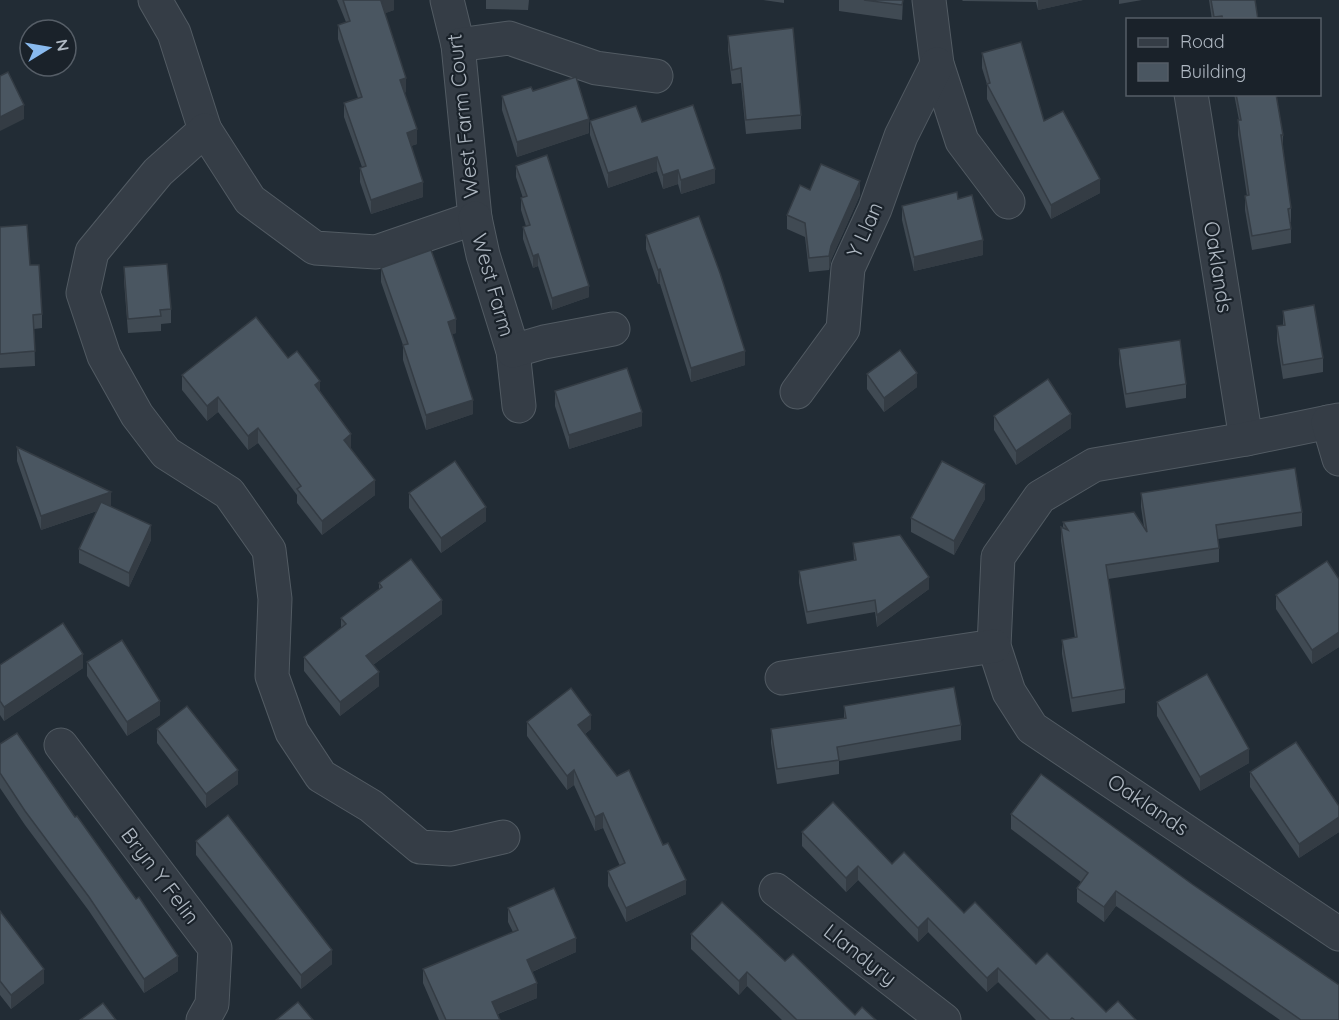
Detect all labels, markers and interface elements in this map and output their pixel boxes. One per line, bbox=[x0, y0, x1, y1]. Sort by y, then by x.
north arrow bbox=[18, 18, 78, 78]
legend bbox=[1126, 18, 1321, 96]
text: Road bbox=[1180, 30, 1225, 53]
street label: West Farm Court bbox=[440, 33, 484, 200]
text: N bbox=[52, 37, 74, 53]
text: Building bbox=[1180, 60, 1246, 83]
street label: Y Llan bbox=[840, 198, 888, 262]
street label: Oaklands bbox=[1199, 219, 1239, 314]
street label: West Farm bbox=[467, 230, 521, 339]
street label: Oaklands bbox=[1103, 768, 1194, 841]
street label: Bryn Y Felin bbox=[116, 822, 205, 929]
street label: Llandyry bbox=[819, 918, 902, 991]

